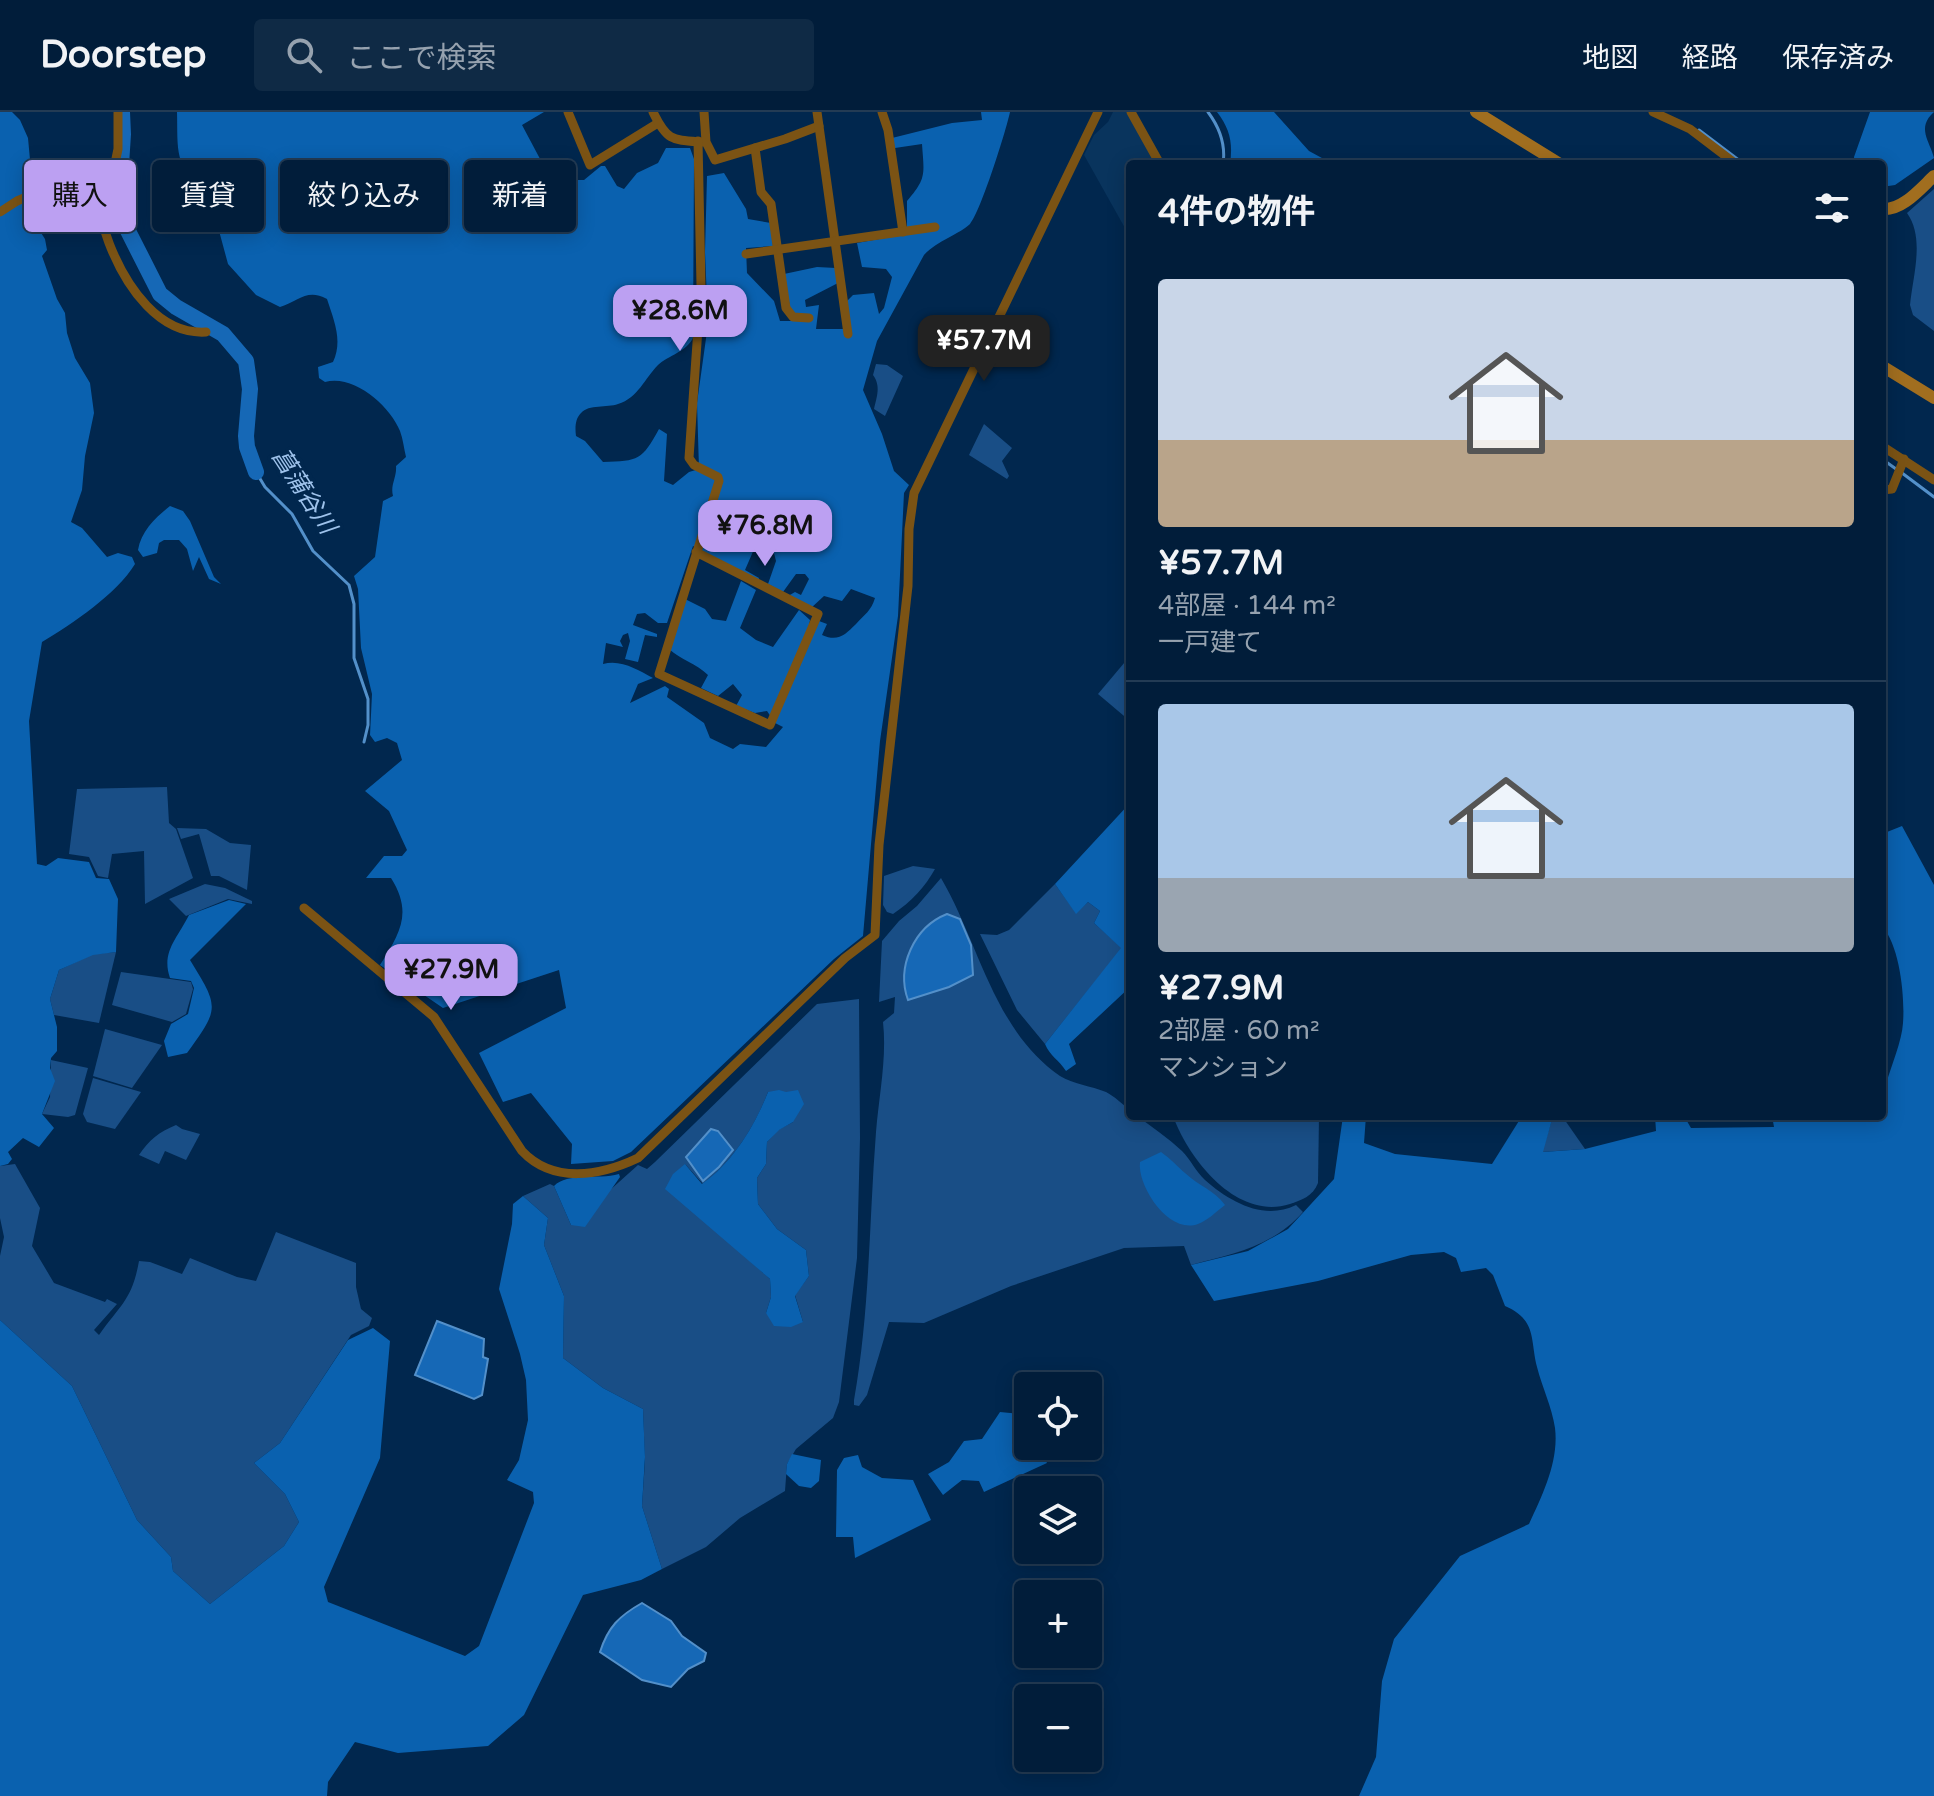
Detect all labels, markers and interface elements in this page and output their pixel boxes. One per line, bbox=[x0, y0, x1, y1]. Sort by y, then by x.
search box bbox=[254, 19, 814, 91]
text: Doorstep bbox=[40, 32, 206, 78]
icon: search bbox=[282, 33, 326, 77]
text: ここで検索 bbox=[346, 40, 496, 77]
text: 地図 bbox=[1582, 41, 1638, 75]
text: 経路 bbox=[1682, 41, 1738, 75]
text: 保存済み bbox=[1782, 41, 1894, 75]
chip: 購入 bbox=[24, 160, 136, 232]
chip: 賃貸 bbox=[152, 160, 264, 232]
chip: 絞り込み bbox=[280, 160, 448, 232]
chip: 新着 bbox=[464, 160, 576, 232]
icon: filters bbox=[1810, 186, 1854, 230]
text: 4件の物件 bbox=[1158, 192, 1315, 233]
pin: ¥28.6M bbox=[615, 285, 745, 353]
text: ¥28.6M bbox=[631, 295, 729, 326]
pin: ¥57.7M bbox=[919, 315, 1049, 383]
text: ¥57.7M bbox=[936, 325, 1032, 356]
icon: home bbox=[1434, 331, 1578, 475]
water label: 菖蒲谷川 bbox=[265, 443, 344, 542]
pin: ¥76.8M bbox=[700, 500, 830, 568]
text: ¥76.8M bbox=[716, 510, 814, 541]
text: ¥57.7M bbox=[1158, 543, 1284, 584]
text: 4部屋 · 144 m² bbox=[1158, 590, 1336, 621]
text: 一戸建て bbox=[1158, 627, 1262, 658]
icon: home bbox=[1434, 756, 1578, 900]
pin: ¥27.9M bbox=[386, 944, 516, 1012]
text: ¥27.9M bbox=[403, 954, 499, 985]
text: ¥27.9M bbox=[1158, 968, 1284, 1009]
text: 2部屋 · 60 m² bbox=[1158, 1015, 1320, 1046]
text: マンション bbox=[1158, 1052, 1288, 1083]
map controls bbox=[1014, 1372, 1102, 1772]
button: locate bbox=[1014, 1372, 1102, 1460]
button: layers bbox=[1014, 1476, 1102, 1564]
button: + bbox=[1014, 1580, 1102, 1668]
button: − bbox=[1014, 1684, 1102, 1772]

